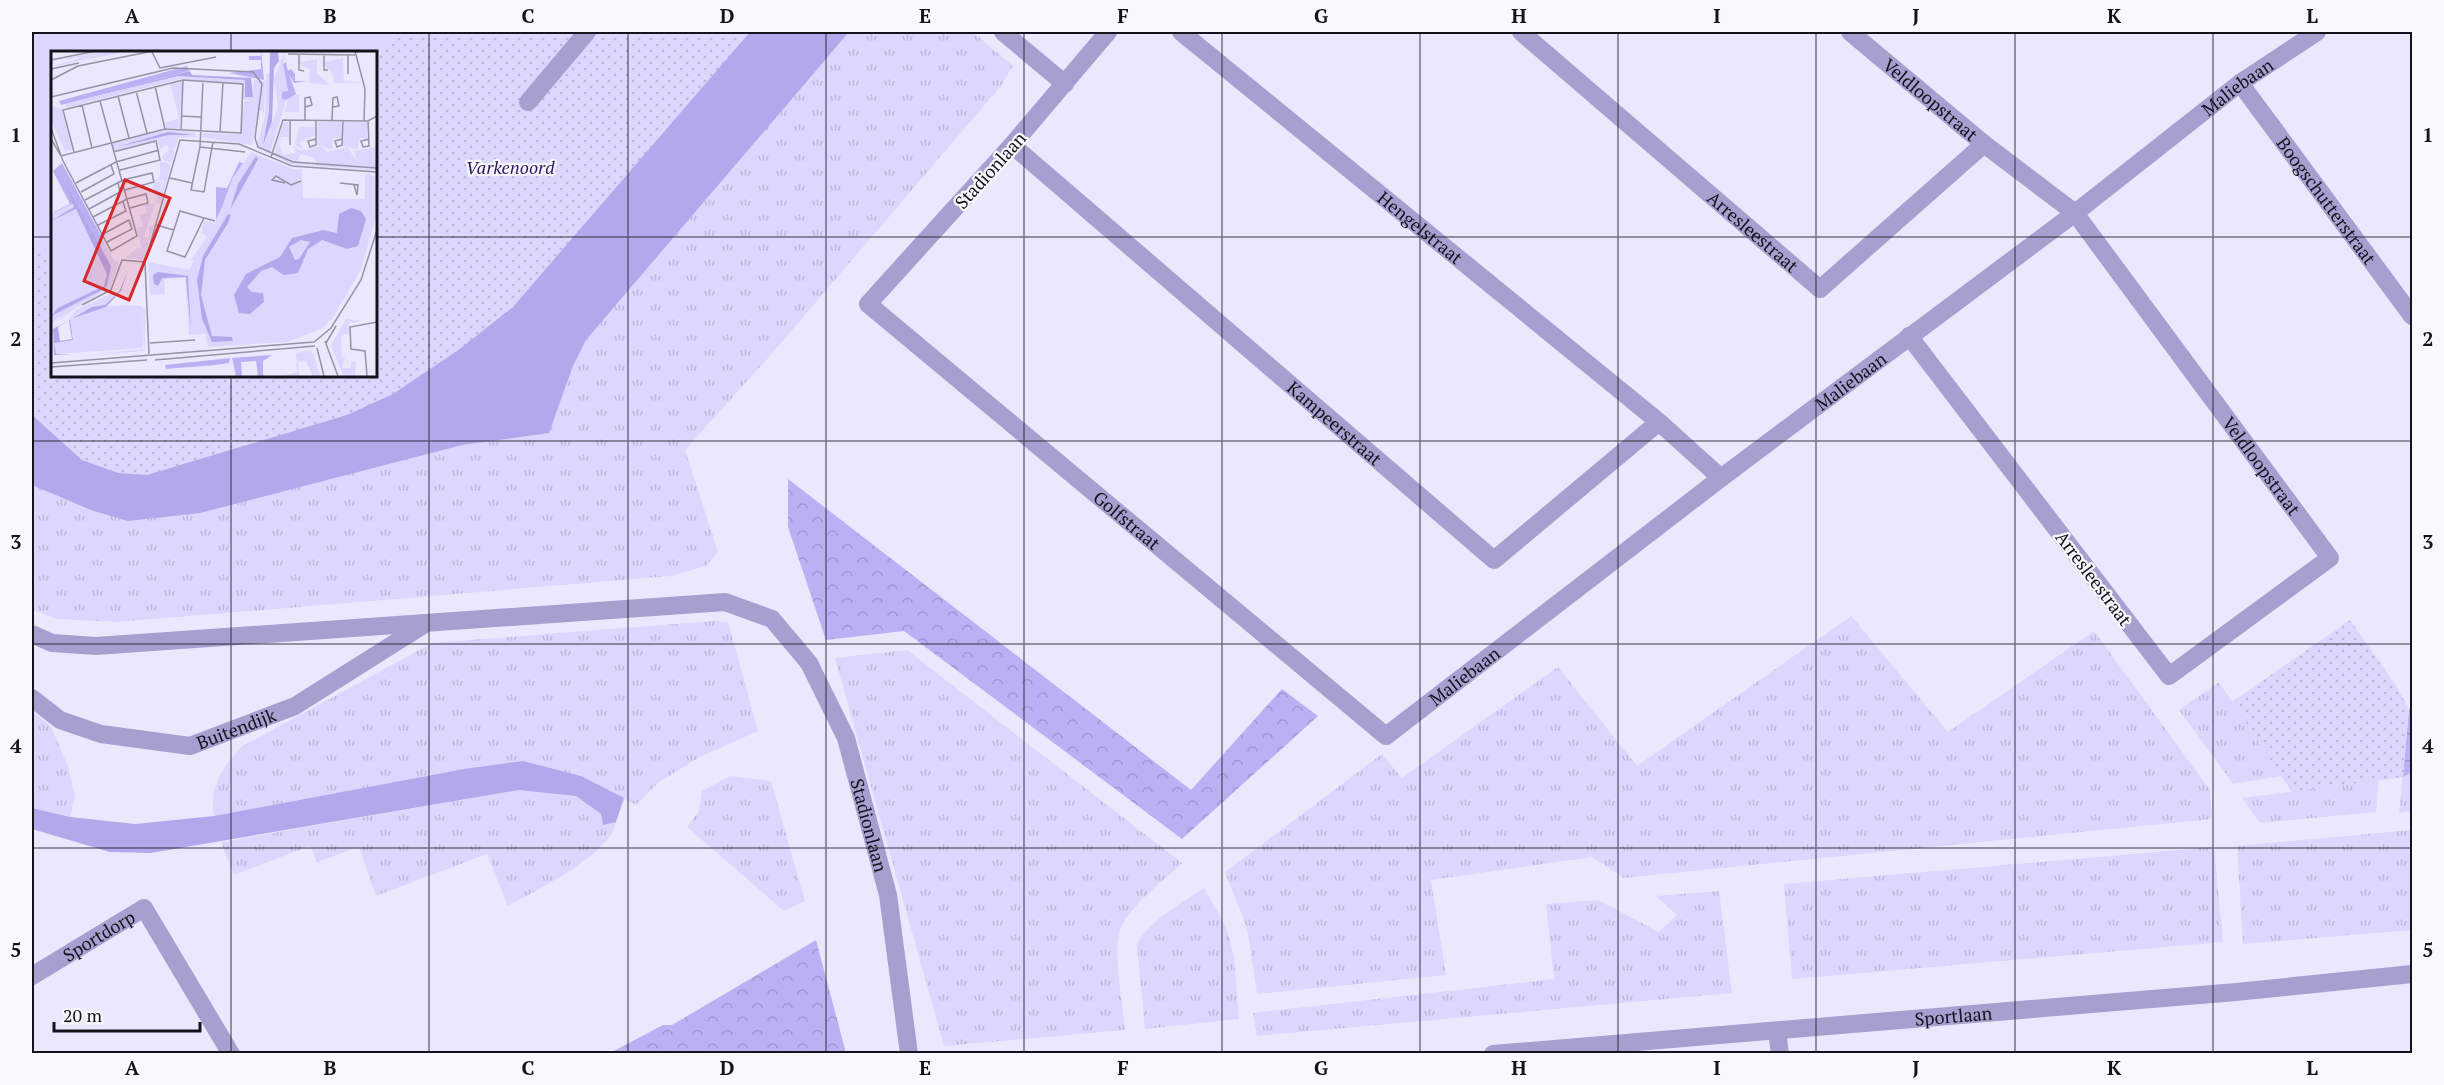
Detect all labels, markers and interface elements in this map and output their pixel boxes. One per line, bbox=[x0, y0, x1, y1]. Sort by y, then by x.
text: A bbox=[125, 2, 140, 29]
text: B bbox=[324, 2, 337, 29]
text: C bbox=[521, 2, 535, 29]
text: D bbox=[720, 2, 734, 29]
text: E bbox=[919, 2, 931, 29]
text: F bbox=[1117, 2, 1129, 29]
text: G bbox=[1314, 2, 1328, 29]
text: H bbox=[1511, 2, 1527, 29]
text: I bbox=[1713, 2, 1721, 29]
text: J bbox=[1912, 2, 1920, 29]
text: K bbox=[2107, 2, 2122, 29]
text: L bbox=[2306, 2, 2318, 29]
inset map bbox=[51, 51, 376, 376]
street label: Maliebaan bbox=[2196, 52, 2278, 121]
street label: Veldloopstraat bbox=[1878, 53, 1983, 146]
text: 1 bbox=[10, 121, 22, 148]
text: 1 bbox=[2422, 121, 2434, 148]
street label: Stadionlaan bbox=[949, 126, 1031, 214]
street label: Boogschutterstraat bbox=[2272, 132, 2382, 269]
park label: Varkenoord bbox=[465, 155, 555, 179]
street label: Hengelstraat bbox=[1373, 185, 1468, 269]
street label: Arresleestraat bbox=[1702, 186, 1804, 278]
text: 2 bbox=[10, 325, 22, 352]
text: 2 bbox=[2422, 325, 2434, 352]
street label: Maliebaan bbox=[1810, 346, 1891, 416]
street label: Kampeerstraat bbox=[1282, 375, 1388, 471]
street label: Veldloopstraat bbox=[2217, 411, 2306, 520]
street label: Golfstraat bbox=[1088, 485, 1166, 555]
street label: Arresleestraat bbox=[2050, 526, 2138, 630]
text: 3 bbox=[10, 528, 22, 555]
text: 3 bbox=[2422, 528, 2434, 555]
street label: Maliebaan bbox=[1424, 641, 1505, 711]
street label: Buitendijk bbox=[193, 702, 280, 754]
text: 4 bbox=[10, 732, 22, 759]
text: 4 bbox=[2422, 732, 2434, 759]
street label: Stadionlaan bbox=[845, 776, 893, 875]
street label: Sportdorp bbox=[58, 904, 139, 967]
text: 5 bbox=[10, 936, 22, 963]
text: 5 bbox=[2422, 936, 2434, 963]
scale bar bbox=[54, 995, 200, 1033]
street label: Sportlaan bbox=[1914, 1000, 1993, 1031]
text: 20 m bbox=[63, 1003, 103, 1027]
text: A bbox=[125, 1054, 140, 1081]
text: B bbox=[324, 1054, 337, 1081]
text: C bbox=[521, 1054, 535, 1081]
text: D bbox=[720, 1054, 734, 1081]
text: E bbox=[919, 1054, 931, 1081]
text: F bbox=[1117, 1054, 1129, 1081]
text: G bbox=[1314, 1054, 1328, 1081]
text: H bbox=[1511, 1054, 1527, 1081]
text: I bbox=[1713, 1054, 1721, 1081]
text: J bbox=[1912, 1054, 1920, 1081]
text: K bbox=[2107, 1054, 2122, 1081]
text: L bbox=[2306, 1054, 2318, 1081]

